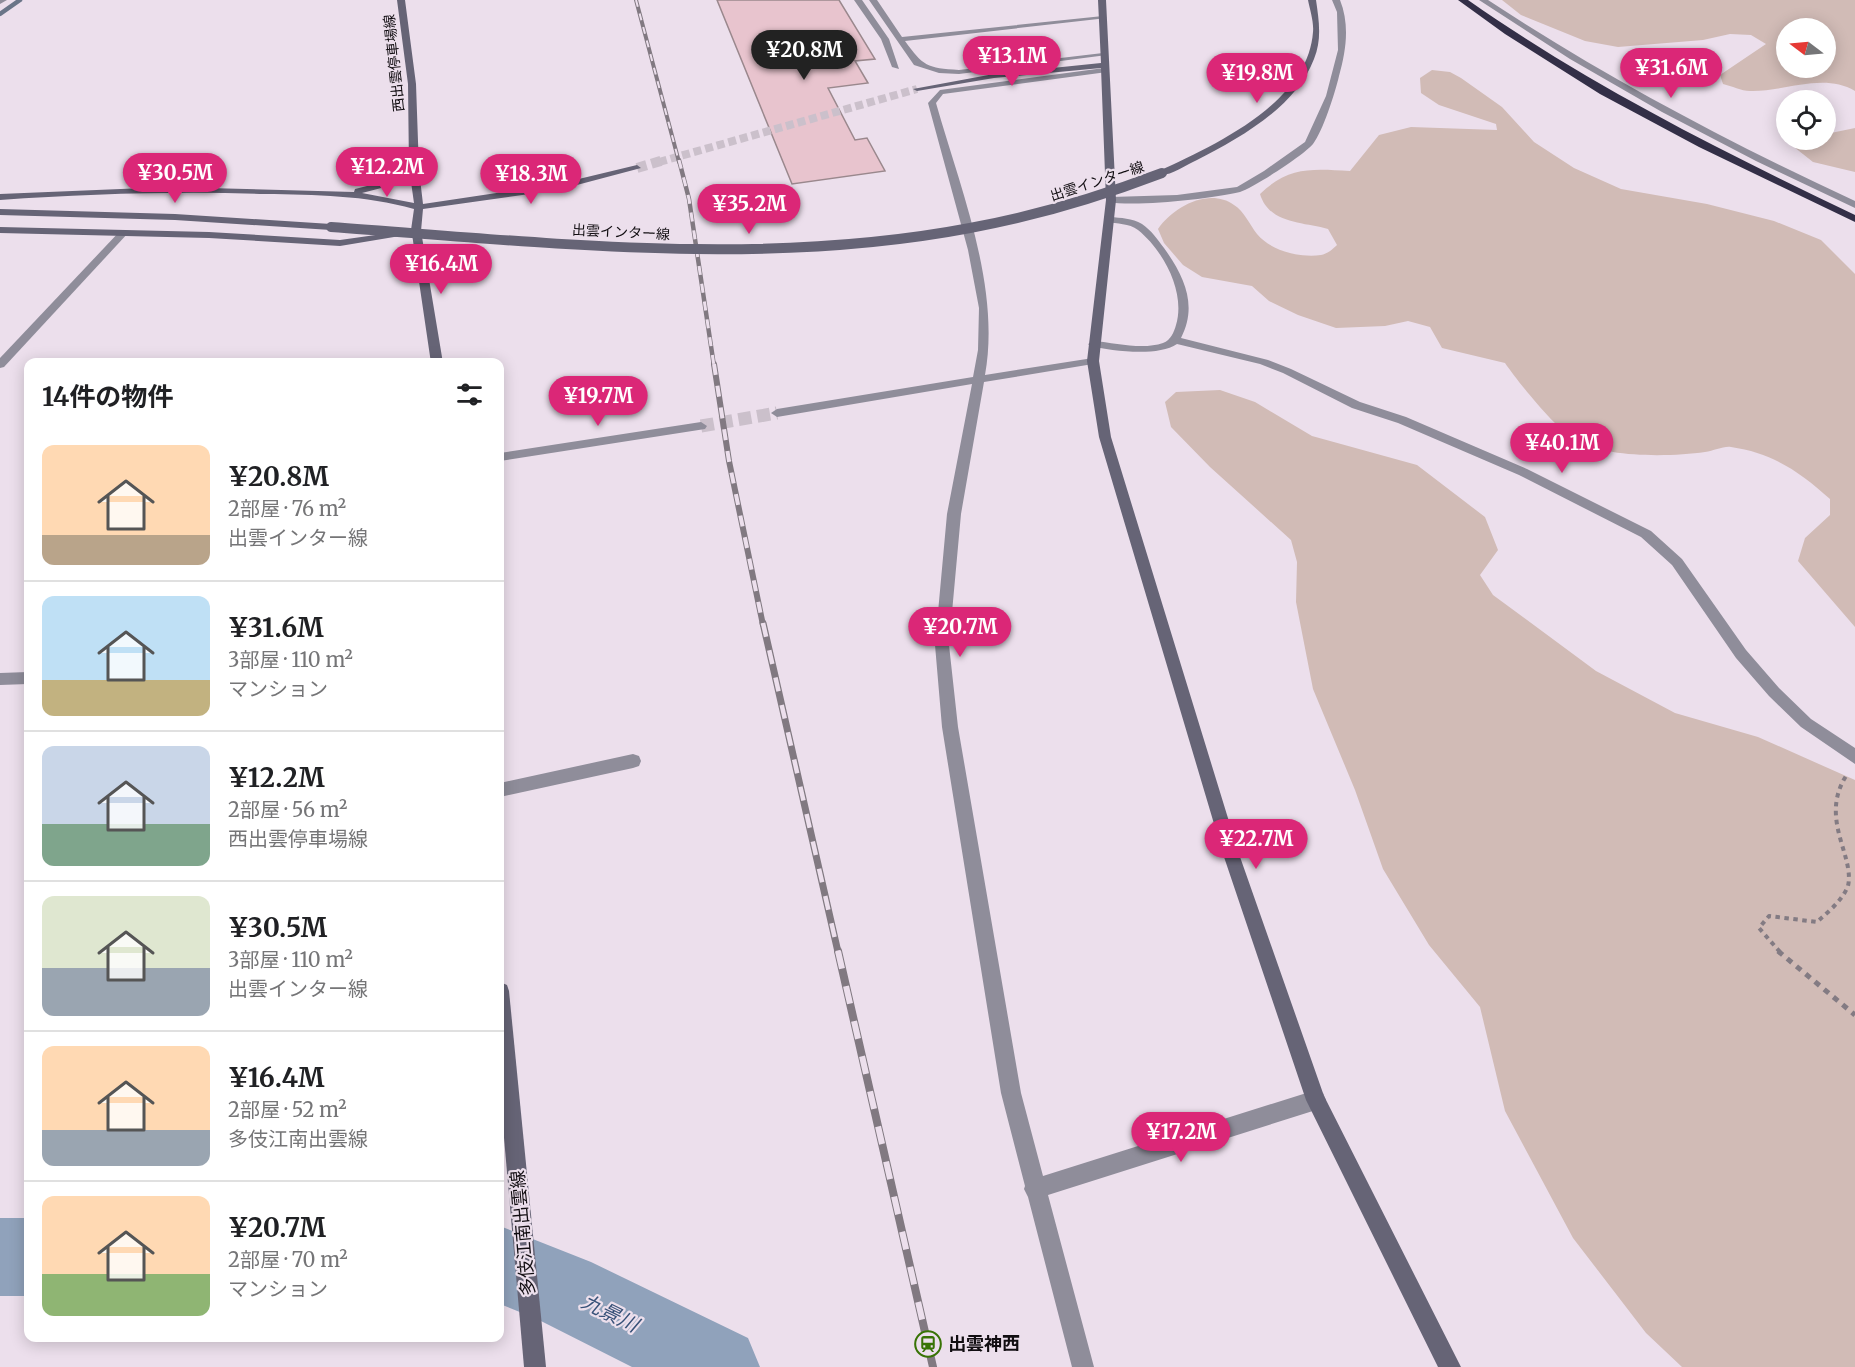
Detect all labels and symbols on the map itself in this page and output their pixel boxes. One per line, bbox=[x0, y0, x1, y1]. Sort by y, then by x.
street label: 西出雲停車場線 bbox=[380, 13, 408, 113]
north arrow bbox=[1776, 18, 1836, 78]
pin: ¥20.8M bbox=[755, 30, 853, 81]
pin: ¥13.1M bbox=[963, 36, 1061, 87]
pin: ¥31.6M bbox=[1622, 48, 1720, 99]
pin: ¥19.8M bbox=[1208, 53, 1306, 104]
pin: ¥12.2M bbox=[338, 147, 436, 198]
pin: ¥30.5M bbox=[126, 153, 224, 204]
pin: ¥18.3M bbox=[482, 154, 580, 205]
street label: 出雲インター線 bbox=[1048, 157, 1146, 205]
pin: ¥35.2M bbox=[700, 184, 798, 235]
street label: 出雲インター線 bbox=[572, 220, 670, 244]
pin: ¥16.4M bbox=[392, 244, 490, 295]
pin: ¥19.7M bbox=[549, 376, 647, 427]
pin: ¥40.1M bbox=[1513, 423, 1611, 474]
pin: ¥20.7M bbox=[911, 607, 1009, 658]
pin: ¥22.7M bbox=[1207, 819, 1305, 870]
pin: ¥17.2M bbox=[1132, 1112, 1230, 1163]
street label: 多伎江南出雲線 bbox=[506, 1169, 539, 1297]
water label: 九景川 bbox=[578, 1288, 644, 1338]
station icon: 出雲神西 bbox=[913, 1329, 943, 1359]
place label: 出雲神西 bbox=[948, 1332, 1020, 1355]

